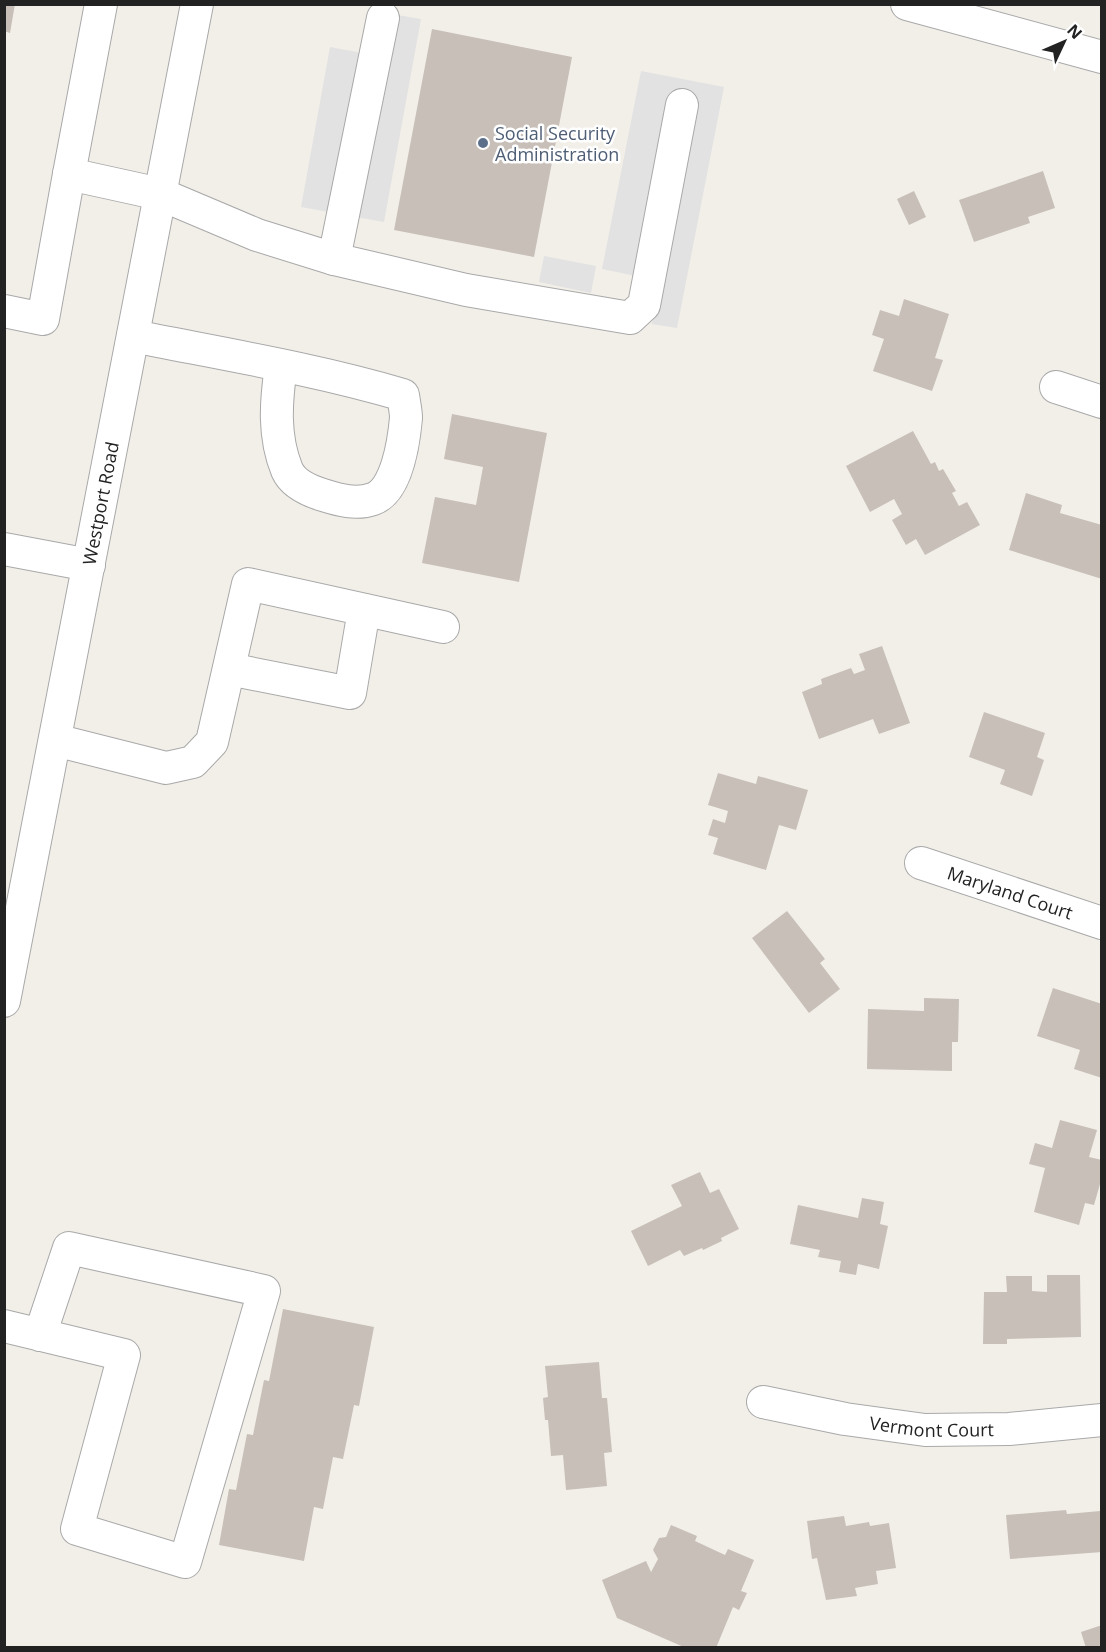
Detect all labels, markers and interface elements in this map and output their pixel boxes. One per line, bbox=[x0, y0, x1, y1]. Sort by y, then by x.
north arrow bbox=[1034, 12, 1094, 72]
text: N bbox=[1062, 19, 1087, 44]
place label: Social Security Administration bbox=[495, 121, 619, 166]
marker: Social Security Administration bbox=[476, 136, 490, 150]
street label: Westport Road bbox=[77, 440, 124, 567]
street label: Maryland Court bbox=[944, 861, 1076, 925]
street label: Vermont Court bbox=[868, 1410, 994, 1442]

